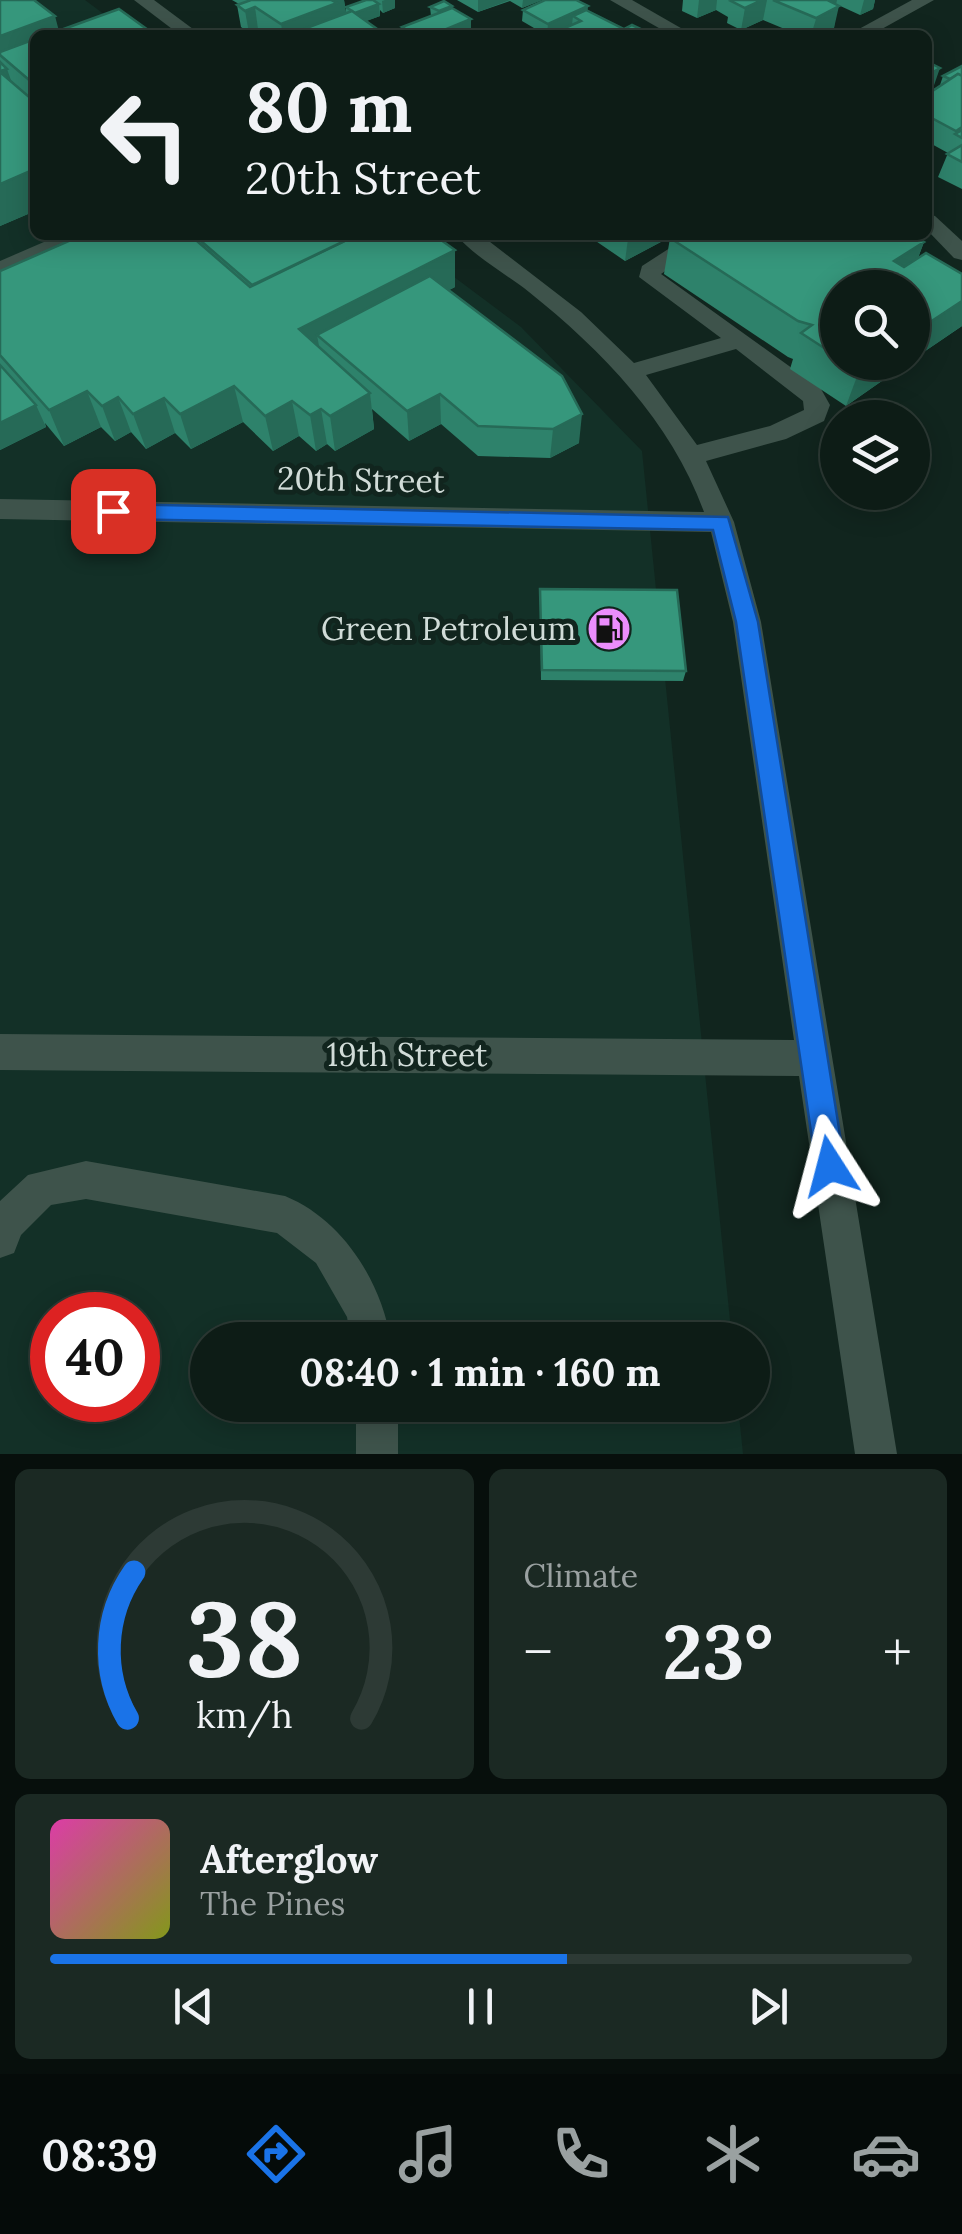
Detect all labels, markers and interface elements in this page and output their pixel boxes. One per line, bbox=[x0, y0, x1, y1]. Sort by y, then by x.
text: 80 m bbox=[245, 62, 412, 151]
icon: left bbox=[80, 70, 210, 200]
text: 20th Street bbox=[245, 149, 481, 206]
map controls bbox=[820, 270, 930, 510]
button: search bbox=[820, 270, 930, 380]
button: layers bbox=[820, 400, 930, 510]
street label: 20th Street bbox=[277, 458, 446, 501]
pin bbox=[71, 469, 156, 554]
icon: arrive bbox=[86, 484, 141, 539]
fuel station icon: Green Petroleum bbox=[586, 606, 632, 652]
place label: Green Petroleum bbox=[321, 608, 576, 649]
street label: 19th Street bbox=[327, 1034, 488, 1075]
position arrow bbox=[778, 1114, 882, 1218]
speed limit sign: 40 bbox=[30, 1292, 160, 1422]
text: 08:40 · 1 min · 160 m bbox=[300, 1348, 660, 1396]
text: Climate bbox=[524, 1555, 638, 1596]
text: 38 bbox=[185, 1571, 303, 1704]
text: 23° bbox=[662, 1604, 773, 1700]
text: − bbox=[524, 1617, 553, 1687]
text: + bbox=[883, 1617, 912, 1687]
text: km/h bbox=[196, 1692, 293, 1738]
text: Afterglow bbox=[200, 1835, 378, 1883]
text: The Pines bbox=[200, 1883, 345, 1924]
icon: previous bbox=[166, 1979, 221, 2034]
icon: pause bbox=[453, 1979, 508, 2034]
icon: next bbox=[741, 1979, 796, 2034]
icon: directions bbox=[241, 2119, 311, 2189]
icon: music bbox=[393, 2119, 463, 2189]
icon: phone bbox=[546, 2119, 616, 2189]
icon: climate bbox=[698, 2119, 768, 2189]
icon: car bbox=[851, 2119, 921, 2189]
text: 08:39 bbox=[41, 2126, 158, 2183]

